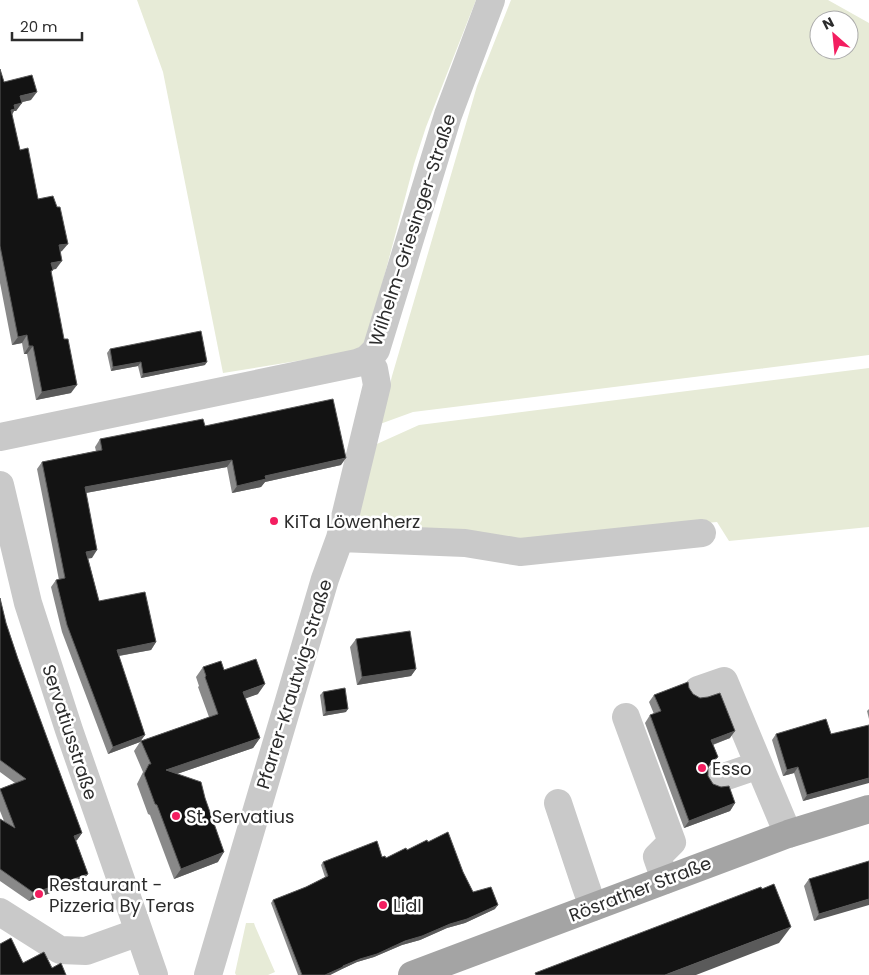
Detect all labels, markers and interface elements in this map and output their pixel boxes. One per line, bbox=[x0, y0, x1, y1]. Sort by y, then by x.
scale bar bbox=[12, 10, 82, 42]
north arrow bbox=[809, 10, 859, 60]
text: N bbox=[819, 12, 837, 35]
text: 20 m bbox=[20, 16, 58, 37]
street label: Wilhelm-Griesinger-Straße bbox=[363, 111, 461, 349]
place label: KiTa Löwenherz bbox=[284, 509, 420, 534]
marker: KiTa Löwenherz bbox=[268, 515, 280, 527]
street label: Pfarrer-Krautwig-Straße bbox=[250, 576, 338, 792]
street label: Servatiusstraße bbox=[36, 661, 104, 803]
place label: Esso bbox=[712, 756, 752, 781]
marker: Esso bbox=[696, 762, 708, 774]
place label: St. Servatius bbox=[186, 804, 294, 829]
marker: St. Servatius bbox=[170, 810, 182, 822]
street label: Rösrather Straße bbox=[565, 850, 715, 928]
place label: Restaurant - Pizzeria By Teras bbox=[49, 872, 195, 918]
marker: Restaurant - Pizzeria By Teras bbox=[33, 888, 45, 900]
place label: Lidl bbox=[393, 893, 422, 918]
marker: Lidl bbox=[377, 899, 389, 911]

